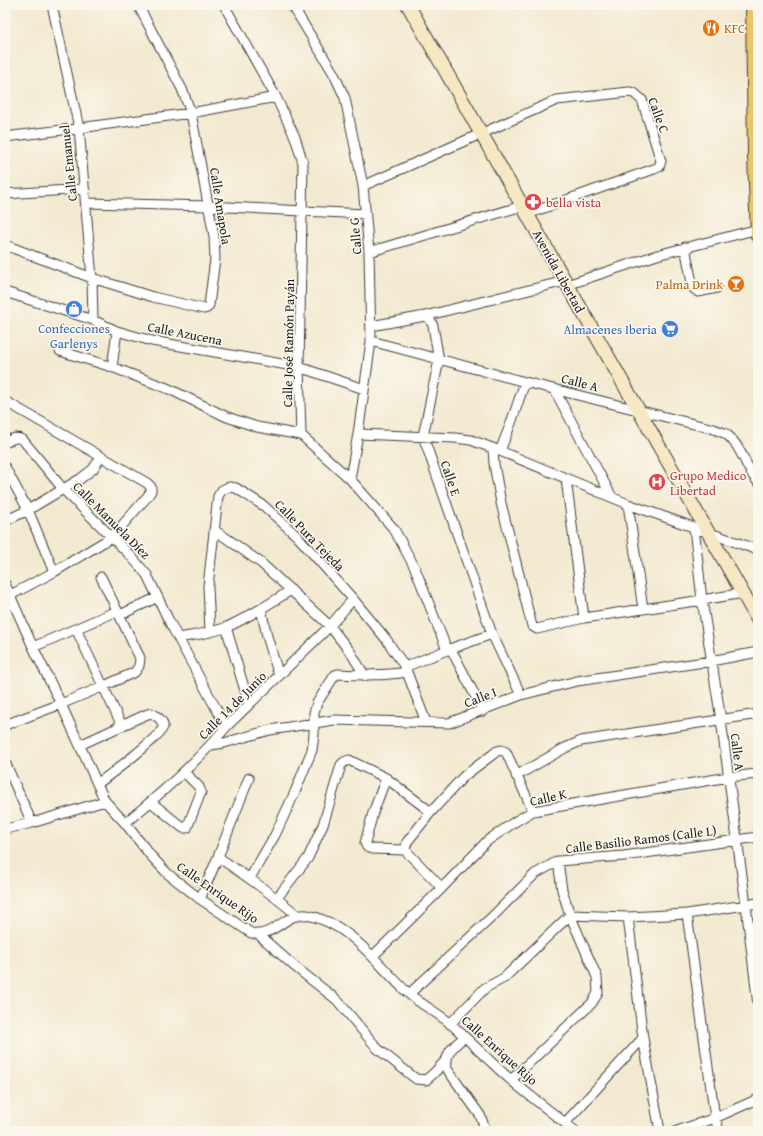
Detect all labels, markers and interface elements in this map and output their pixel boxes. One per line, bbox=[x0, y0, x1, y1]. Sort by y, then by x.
restaurant icon: KFC bbox=[701, 18, 721, 38]
place label: KFC bbox=[724, 19, 745, 38]
street label: Calle C bbox=[643, 95, 674, 136]
street label: Calle Emanuel bbox=[55, 123, 82, 202]
street label: Calle Amapola bbox=[205, 166, 236, 247]
pharmacy icon: bella vista bbox=[523, 192, 543, 212]
place label: bella vista bbox=[546, 193, 602, 212]
street label: Calle G bbox=[344, 216, 367, 255]
street label: Avenida Libertad bbox=[528, 226, 589, 316]
bar icon: Palma Drink bbox=[726, 274, 746, 294]
place label: Palma Drink bbox=[656, 275, 723, 294]
street label: Calle José Ramón Payán bbox=[278, 278, 299, 407]
shop icon: Confecciones Garlenys bbox=[64, 299, 84, 319]
street label: Calle Azucena bbox=[146, 317, 225, 350]
place label: Confecciones Garlenys bbox=[38, 319, 110, 353]
supermarket icon: Almacenes Iberia bbox=[660, 319, 680, 339]
place label: Almacenes Iberia bbox=[563, 320, 658, 339]
street label: Calle A bbox=[559, 369, 600, 396]
street label: Calle E bbox=[436, 458, 466, 499]
place label: Grupo Medico Libertad bbox=[670, 466, 747, 500]
hospital icon: Grupo Medico Libertad bbox=[647, 472, 667, 492]
street label: Calle Manuela Díez bbox=[69, 477, 155, 564]
street label: Calle Pura Tejeda bbox=[270, 495, 349, 576]
street label: Calle 14 de Junio bbox=[194, 667, 271, 744]
street label: Calle I bbox=[461, 683, 499, 712]
street label: Calle A bbox=[726, 732, 749, 772]
street label: Calle K bbox=[528, 784, 569, 811]
street label: Calle Basilio Ramos (Calle L) bbox=[565, 821, 717, 858]
street label: Calle Enrique Rijo bbox=[173, 857, 263, 928]
street label: Calle Enrique Rijo bbox=[457, 1011, 542, 1090]

